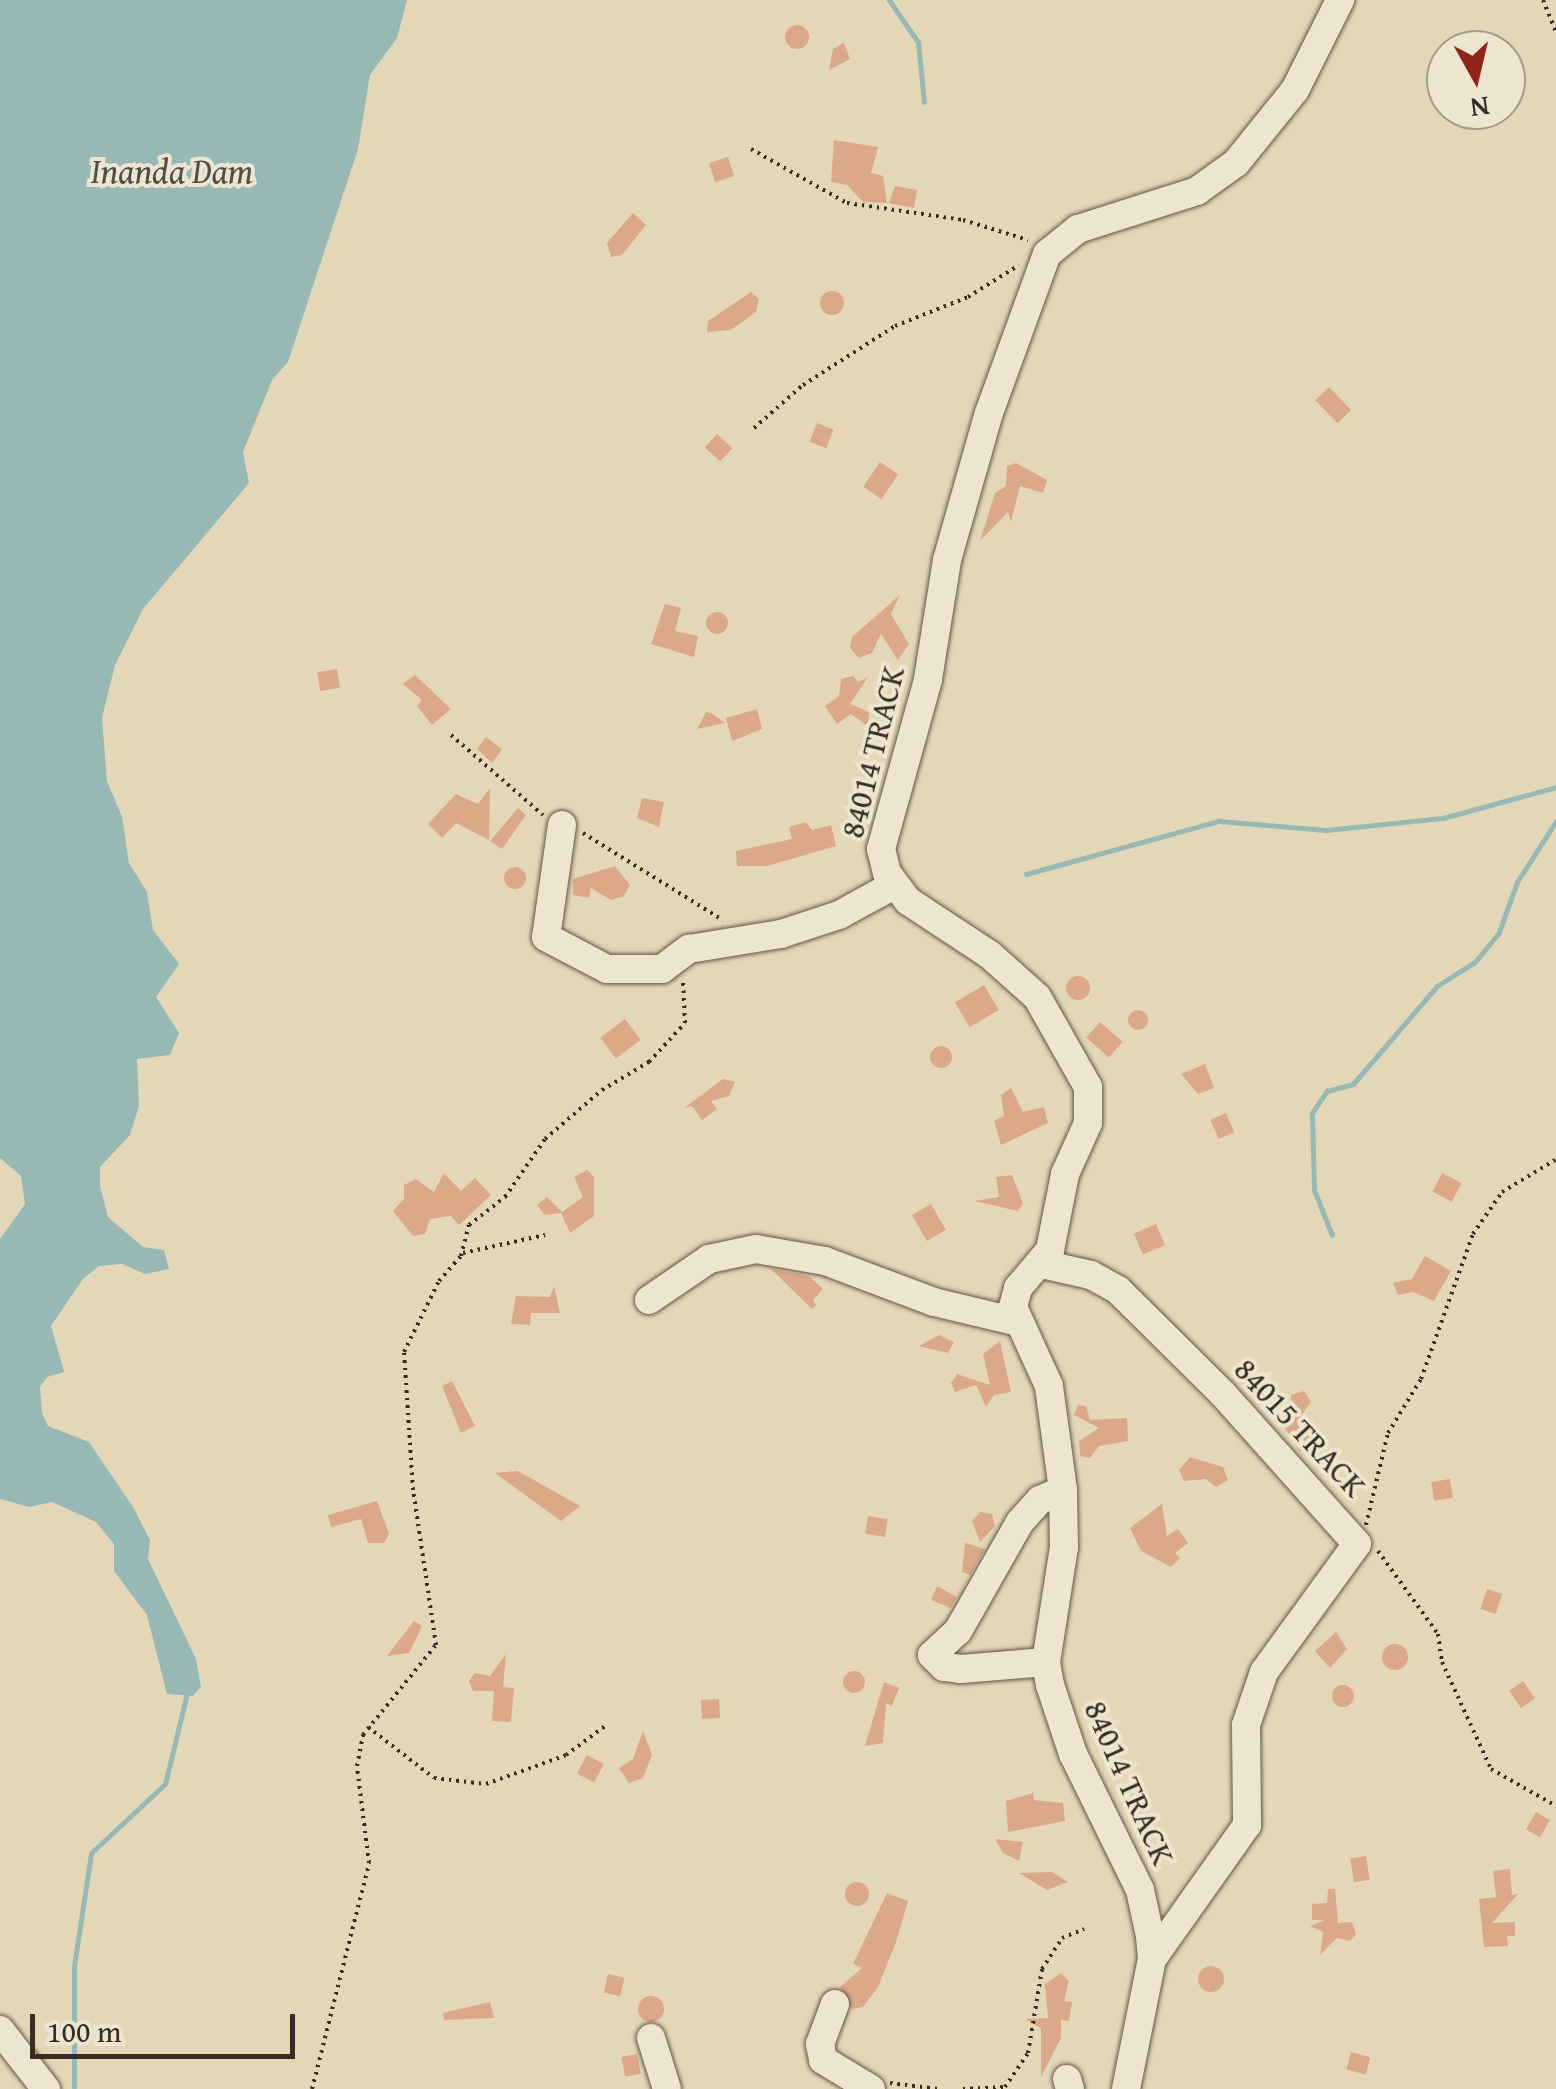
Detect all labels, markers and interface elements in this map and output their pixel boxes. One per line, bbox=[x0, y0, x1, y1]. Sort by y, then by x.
north arrow bbox=[1426, 30, 1526, 130]
text: N bbox=[1468, 87, 1492, 130]
water label: Inanda Dam bbox=[90, 150, 254, 192]
street label: 84014 TRACK bbox=[833, 662, 913, 842]
street label: 84015 TRACK bbox=[1226, 1351, 1374, 1505]
street label: 84014 TRACK bbox=[1076, 1695, 1182, 1871]
scale bar bbox=[35, 1994, 300, 2056]
text: 100 m bbox=[47, 2009, 121, 2053]

